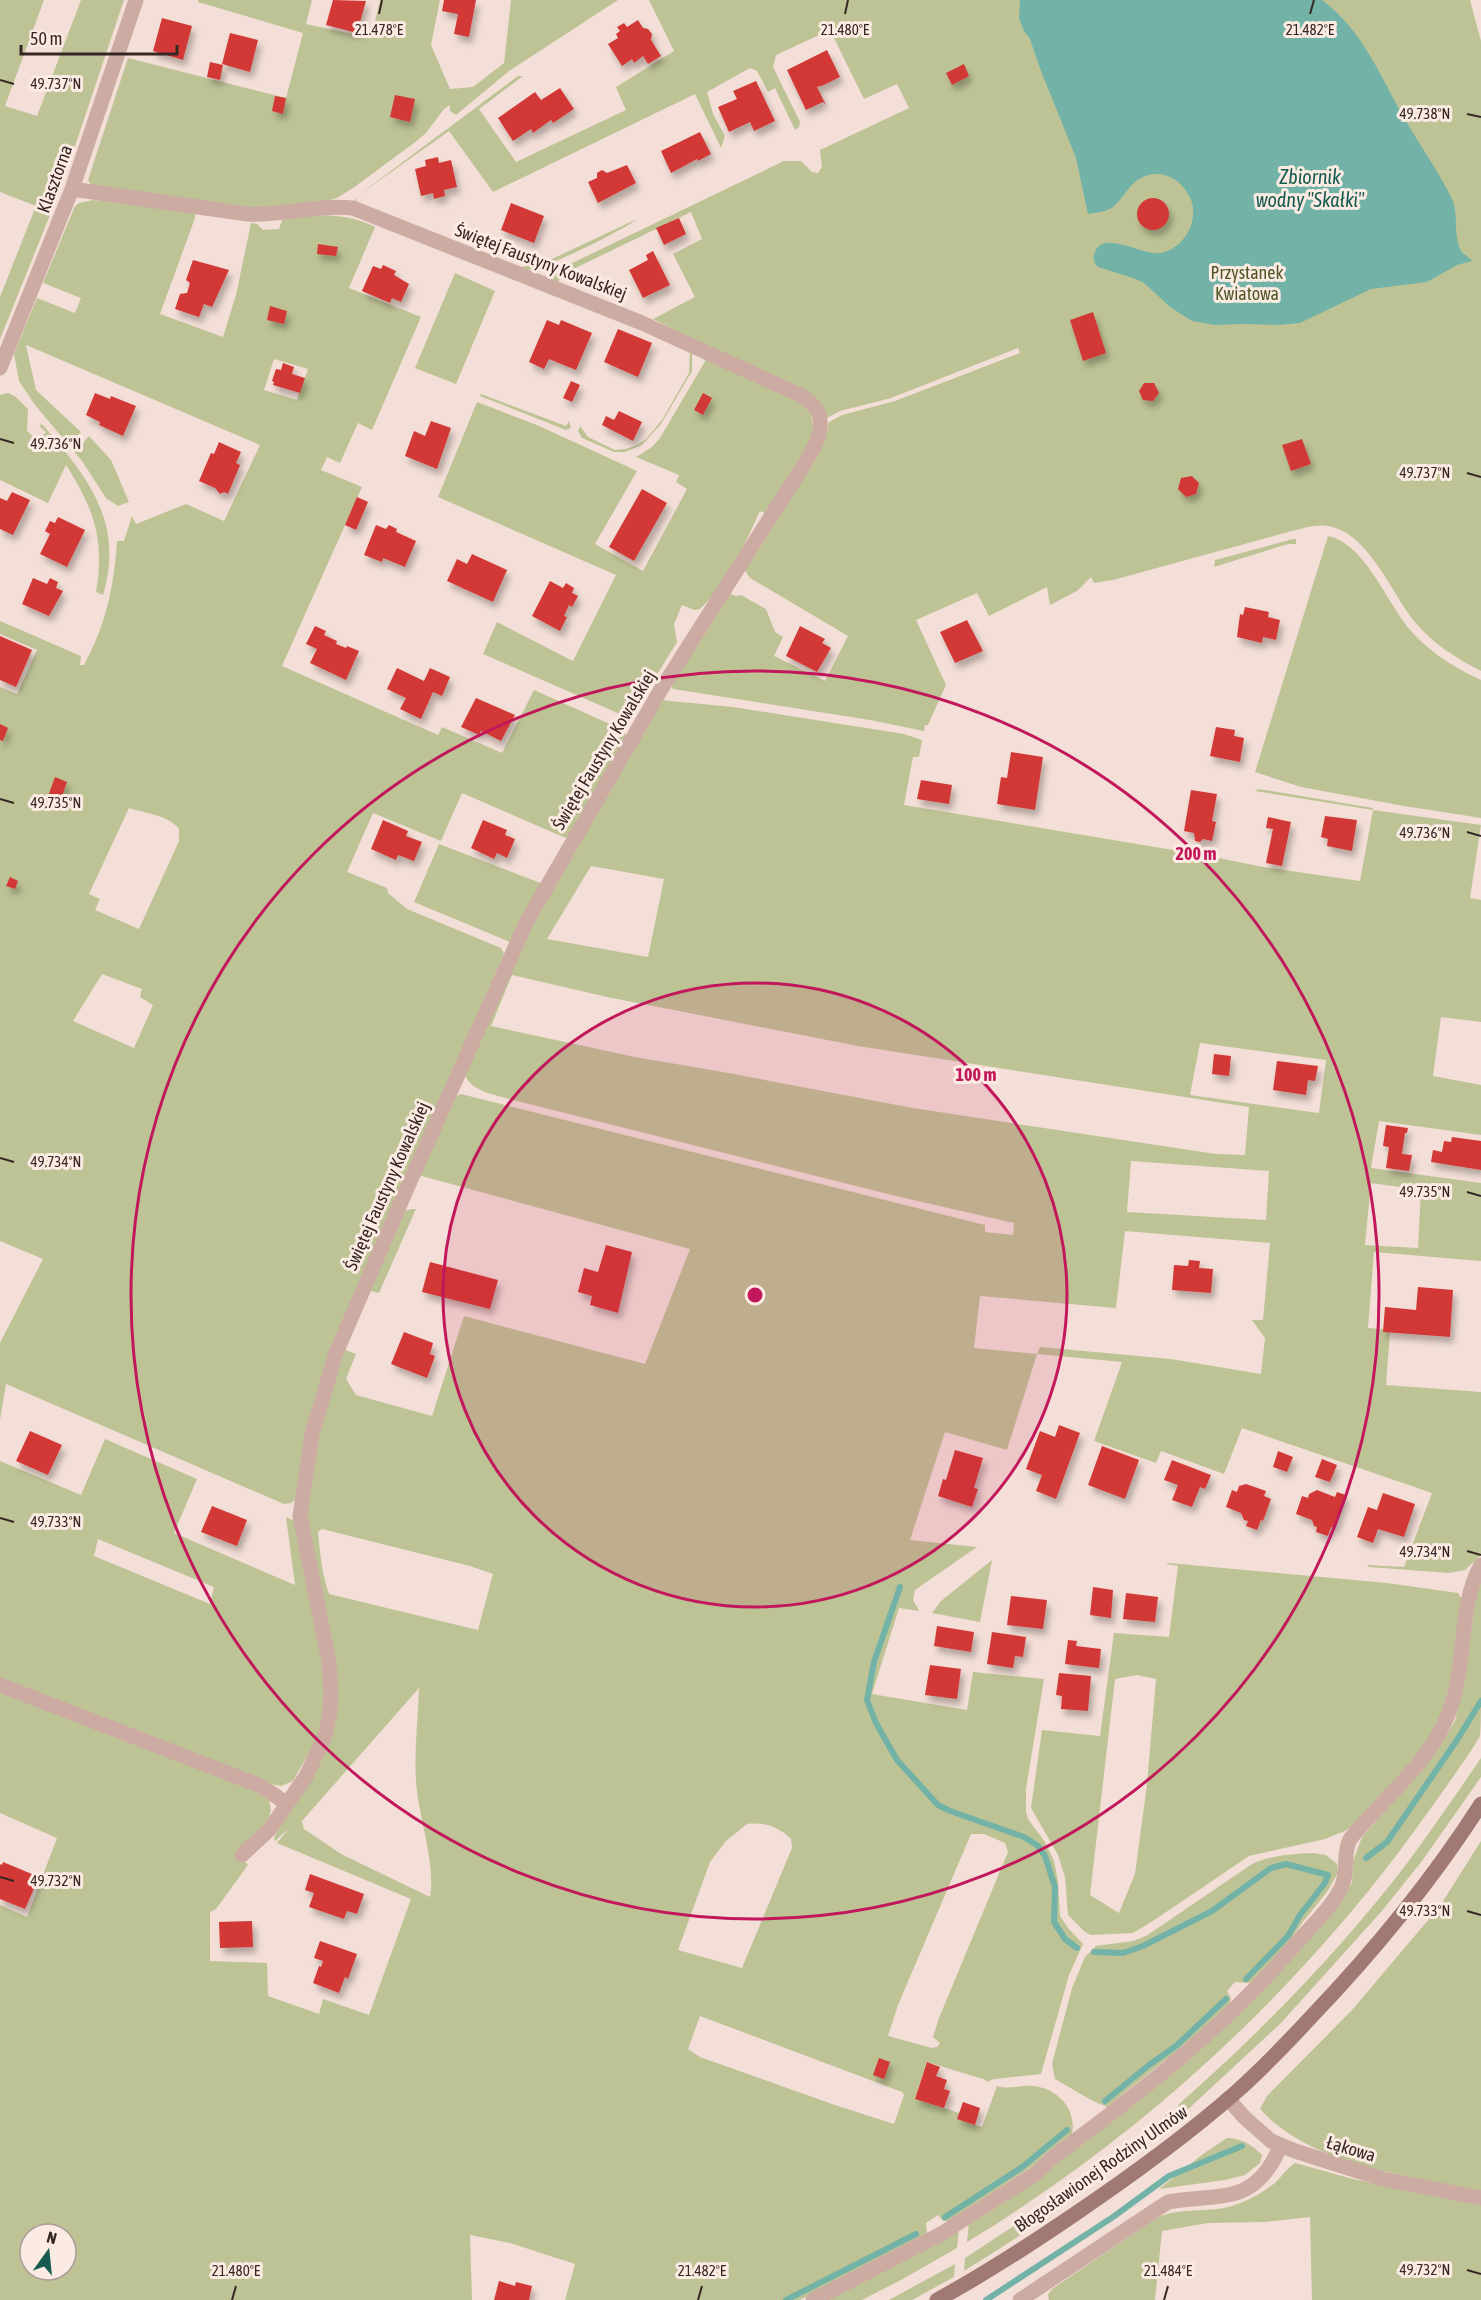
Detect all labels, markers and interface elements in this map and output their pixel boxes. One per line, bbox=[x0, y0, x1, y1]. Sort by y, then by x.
scale bar bbox=[21, 18, 177, 56]
text: 21.478°E bbox=[355, 21, 404, 38]
text: 21.480°E bbox=[821, 21, 870, 38]
text: 21.482°E bbox=[1286, 21, 1335, 38]
text: 50 m bbox=[30, 28, 62, 49]
text: 49.737°N bbox=[31, 75, 81, 92]
text: 49.738°N bbox=[1400, 105, 1450, 122]
street label: Klasztorna bbox=[33, 142, 76, 216]
water label: Zbiornik wodny "Skałki" bbox=[1256, 165, 1365, 211]
street label: Świętej Faustyny Kowalskiej bbox=[452, 219, 630, 304]
park label: Przystanek Kwiatowa bbox=[1211, 262, 1283, 304]
text: 49.736°N bbox=[31, 435, 81, 452]
text: 49.737°N bbox=[1400, 464, 1450, 481]
street label: Świętej Faustyny Kowalskiej bbox=[548, 666, 660, 833]
text: 49.735°N bbox=[31, 794, 81, 811]
text: 49.736°N bbox=[1400, 824, 1450, 841]
text: 200 m bbox=[1176, 843, 1216, 864]
text: 100 m bbox=[956, 1064, 996, 1085]
street label: Świętej Faustyny Kowalskiej bbox=[340, 1098, 433, 1273]
text: 49.734°N bbox=[31, 1153, 81, 1170]
text: 49.735°N bbox=[1400, 1183, 1450, 1200]
centre of rings bbox=[745, 1285, 765, 1305]
text: 49.733°N bbox=[31, 1513, 81, 1530]
text: 49.734°N bbox=[1400, 1543, 1450, 1560]
text: 49.732°N bbox=[31, 1872, 81, 1889]
text: 49.733°N bbox=[1400, 1902, 1450, 1919]
street label: Błogosławionej Rodziny Ulmów bbox=[1010, 2101, 1191, 2236]
street label: Łąkowa bbox=[1324, 2131, 1378, 2166]
north arrow bbox=[18, 2222, 78, 2282]
text: N bbox=[45, 2228, 59, 2247]
text: 49.732°N bbox=[1400, 2261, 1450, 2278]
text: 21.480°E bbox=[212, 2262, 261, 2279]
text: 21.482°E bbox=[678, 2262, 727, 2279]
text: 21.484°E bbox=[1144, 2262, 1193, 2279]

